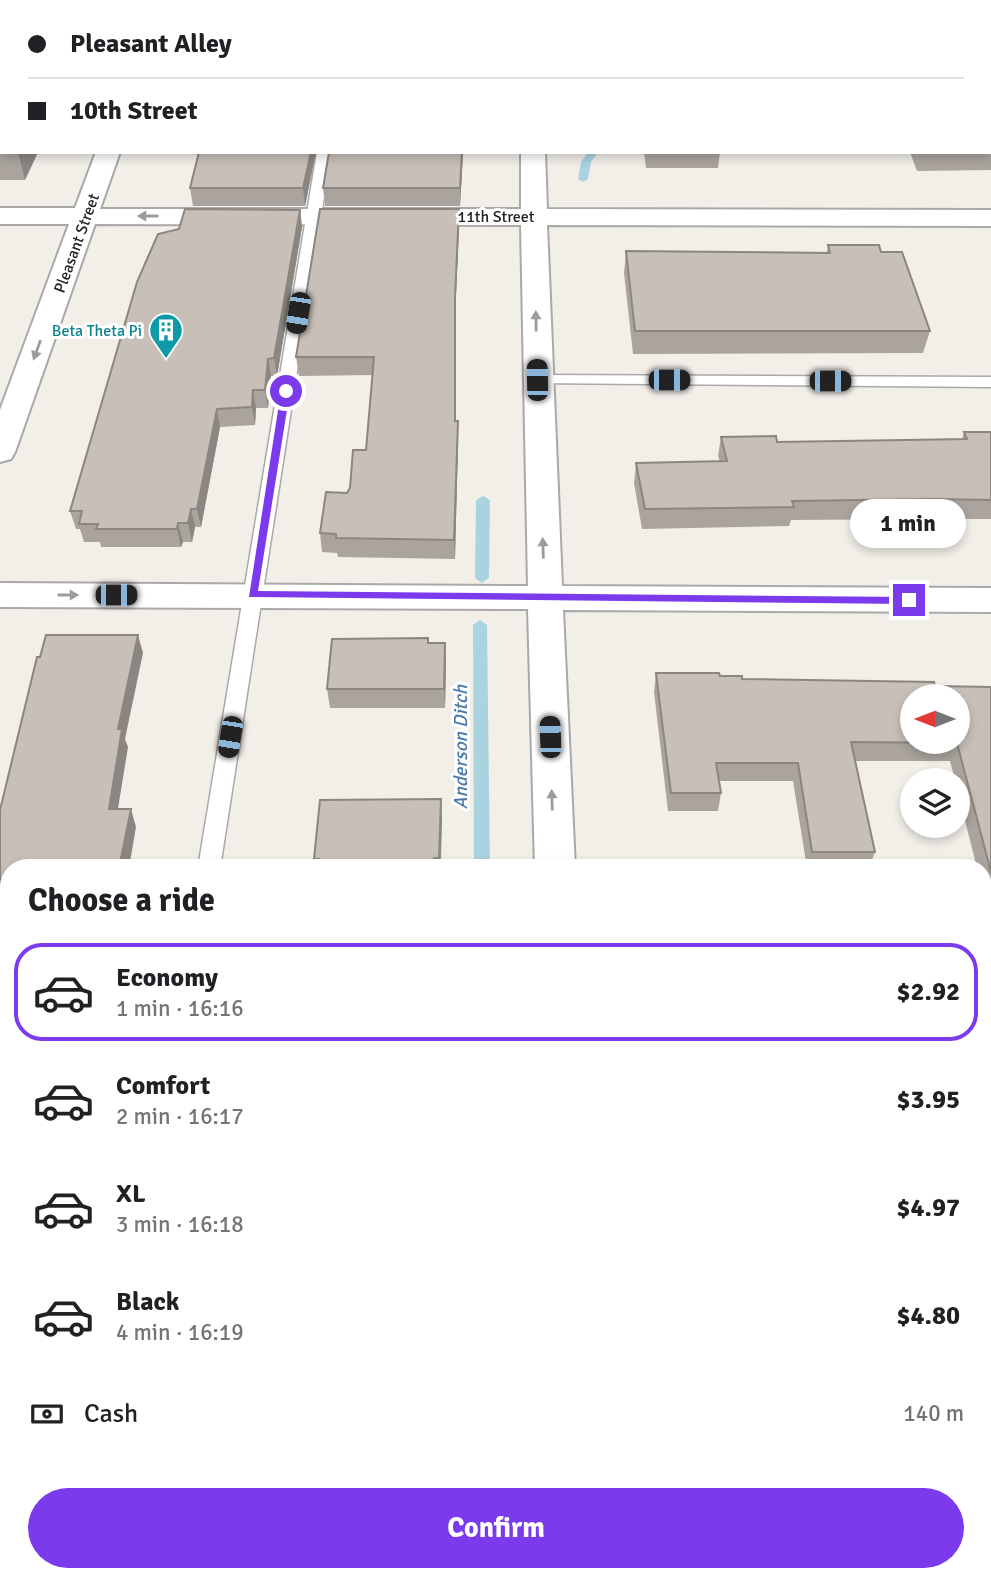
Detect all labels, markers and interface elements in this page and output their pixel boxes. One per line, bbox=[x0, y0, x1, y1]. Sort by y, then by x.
text: Pleasant Alley bbox=[70, 28, 232, 60]
text: 10th Street bbox=[70, 95, 197, 127]
street label: Pleasant Street bbox=[50, 191, 104, 296]
street label: 11th Street bbox=[458, 207, 535, 227]
one-way arrow bbox=[137, 210, 159, 222]
car bbox=[285, 291, 312, 335]
one-way arrow bbox=[530, 309, 542, 331]
building icon: Beta Theta Pi bbox=[147, 311, 185, 360]
place label: Beta Theta Pi bbox=[52, 321, 142, 341]
one-way arrow bbox=[31, 339, 42, 360]
car bbox=[527, 359, 548, 401]
car bbox=[649, 370, 691, 391]
car bbox=[810, 371, 852, 392]
route start bbox=[270, 375, 302, 407]
callout: 1 min bbox=[851, 498, 967, 548]
text: 1 min bbox=[880, 509, 936, 538]
one-way arrow bbox=[537, 537, 548, 559]
route end bbox=[893, 584, 925, 616]
car bbox=[96, 585, 138, 606]
one-way arrow bbox=[57, 589, 79, 601]
water label: Anderson Ditch bbox=[449, 684, 473, 809]
north arrow bbox=[900, 684, 970, 754]
map controls bbox=[900, 684, 970, 838]
car bbox=[217, 715, 244, 759]
car bbox=[539, 716, 562, 758]
button: layers bbox=[900, 768, 970, 838]
one-way arrow bbox=[547, 789, 558, 811]
text: Choose a ride bbox=[28, 881, 215, 920]
icon: car bbox=[32, 961, 95, 1024]
text: Economy bbox=[116, 962, 218, 994]
text: $2.92 bbox=[896, 976, 960, 1008]
text: 1 min · 16:16 bbox=[116, 994, 244, 1023]
icon: car bbox=[32, 1069, 95, 1132]
text: Comfort bbox=[116, 1070, 210, 1102]
text: $3.95 bbox=[896, 1084, 960, 1116]
text: 2 min · 16:17 bbox=[116, 1102, 244, 1131]
icon: car bbox=[32, 1177, 95, 1240]
text: XL bbox=[116, 1178, 146, 1210]
text: $4.97 bbox=[896, 1192, 960, 1224]
text: 3 min · 16:18 bbox=[116, 1210, 244, 1239]
icon: car bbox=[32, 1285, 95, 1348]
text: Black bbox=[116, 1286, 179, 1318]
text: $4.80 bbox=[896, 1300, 960, 1332]
text: 4 min · 16:19 bbox=[116, 1318, 244, 1347]
icon: cash bbox=[28, 1395, 66, 1433]
text: Cash bbox=[84, 1398, 138, 1430]
text: 140 m bbox=[903, 1399, 964, 1428]
button: Confirm bbox=[28, 1488, 964, 1568]

